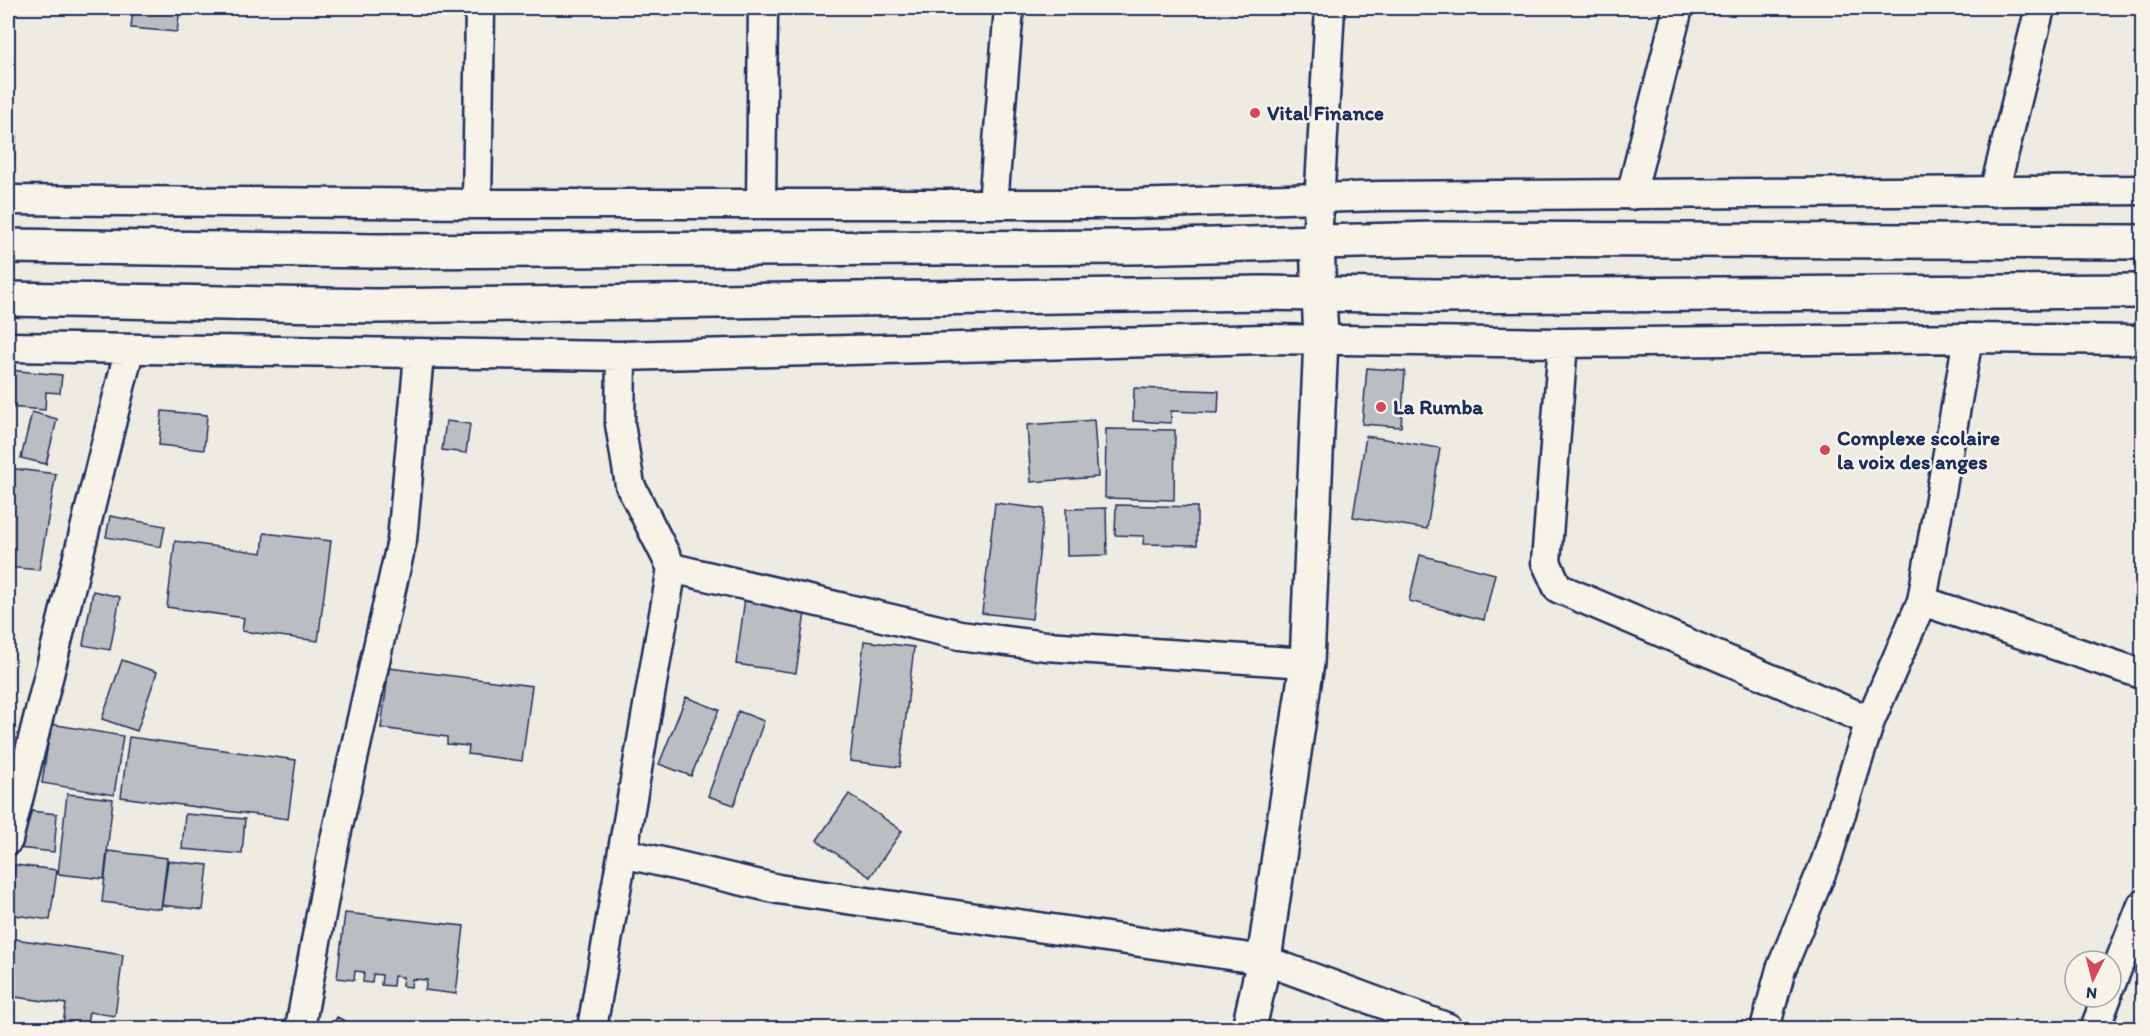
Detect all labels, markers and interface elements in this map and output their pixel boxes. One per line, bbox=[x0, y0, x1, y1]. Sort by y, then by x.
place label: Vital Finance bbox=[1267, 100, 1384, 125]
marker: Vital Finance bbox=[1248, 106, 1262, 120]
place label: La Rumba bbox=[1393, 394, 1484, 419]
marker: La Rumba bbox=[1374, 400, 1388, 414]
place label: Complexe scolaire la voix des anges bbox=[1837, 425, 2000, 475]
marker: Complexe scolaire la voix des anges bbox=[1818, 443, 1832, 457]
north arrow bbox=[2063, 949, 2123, 1009]
text: N bbox=[2085, 983, 2098, 1003]

